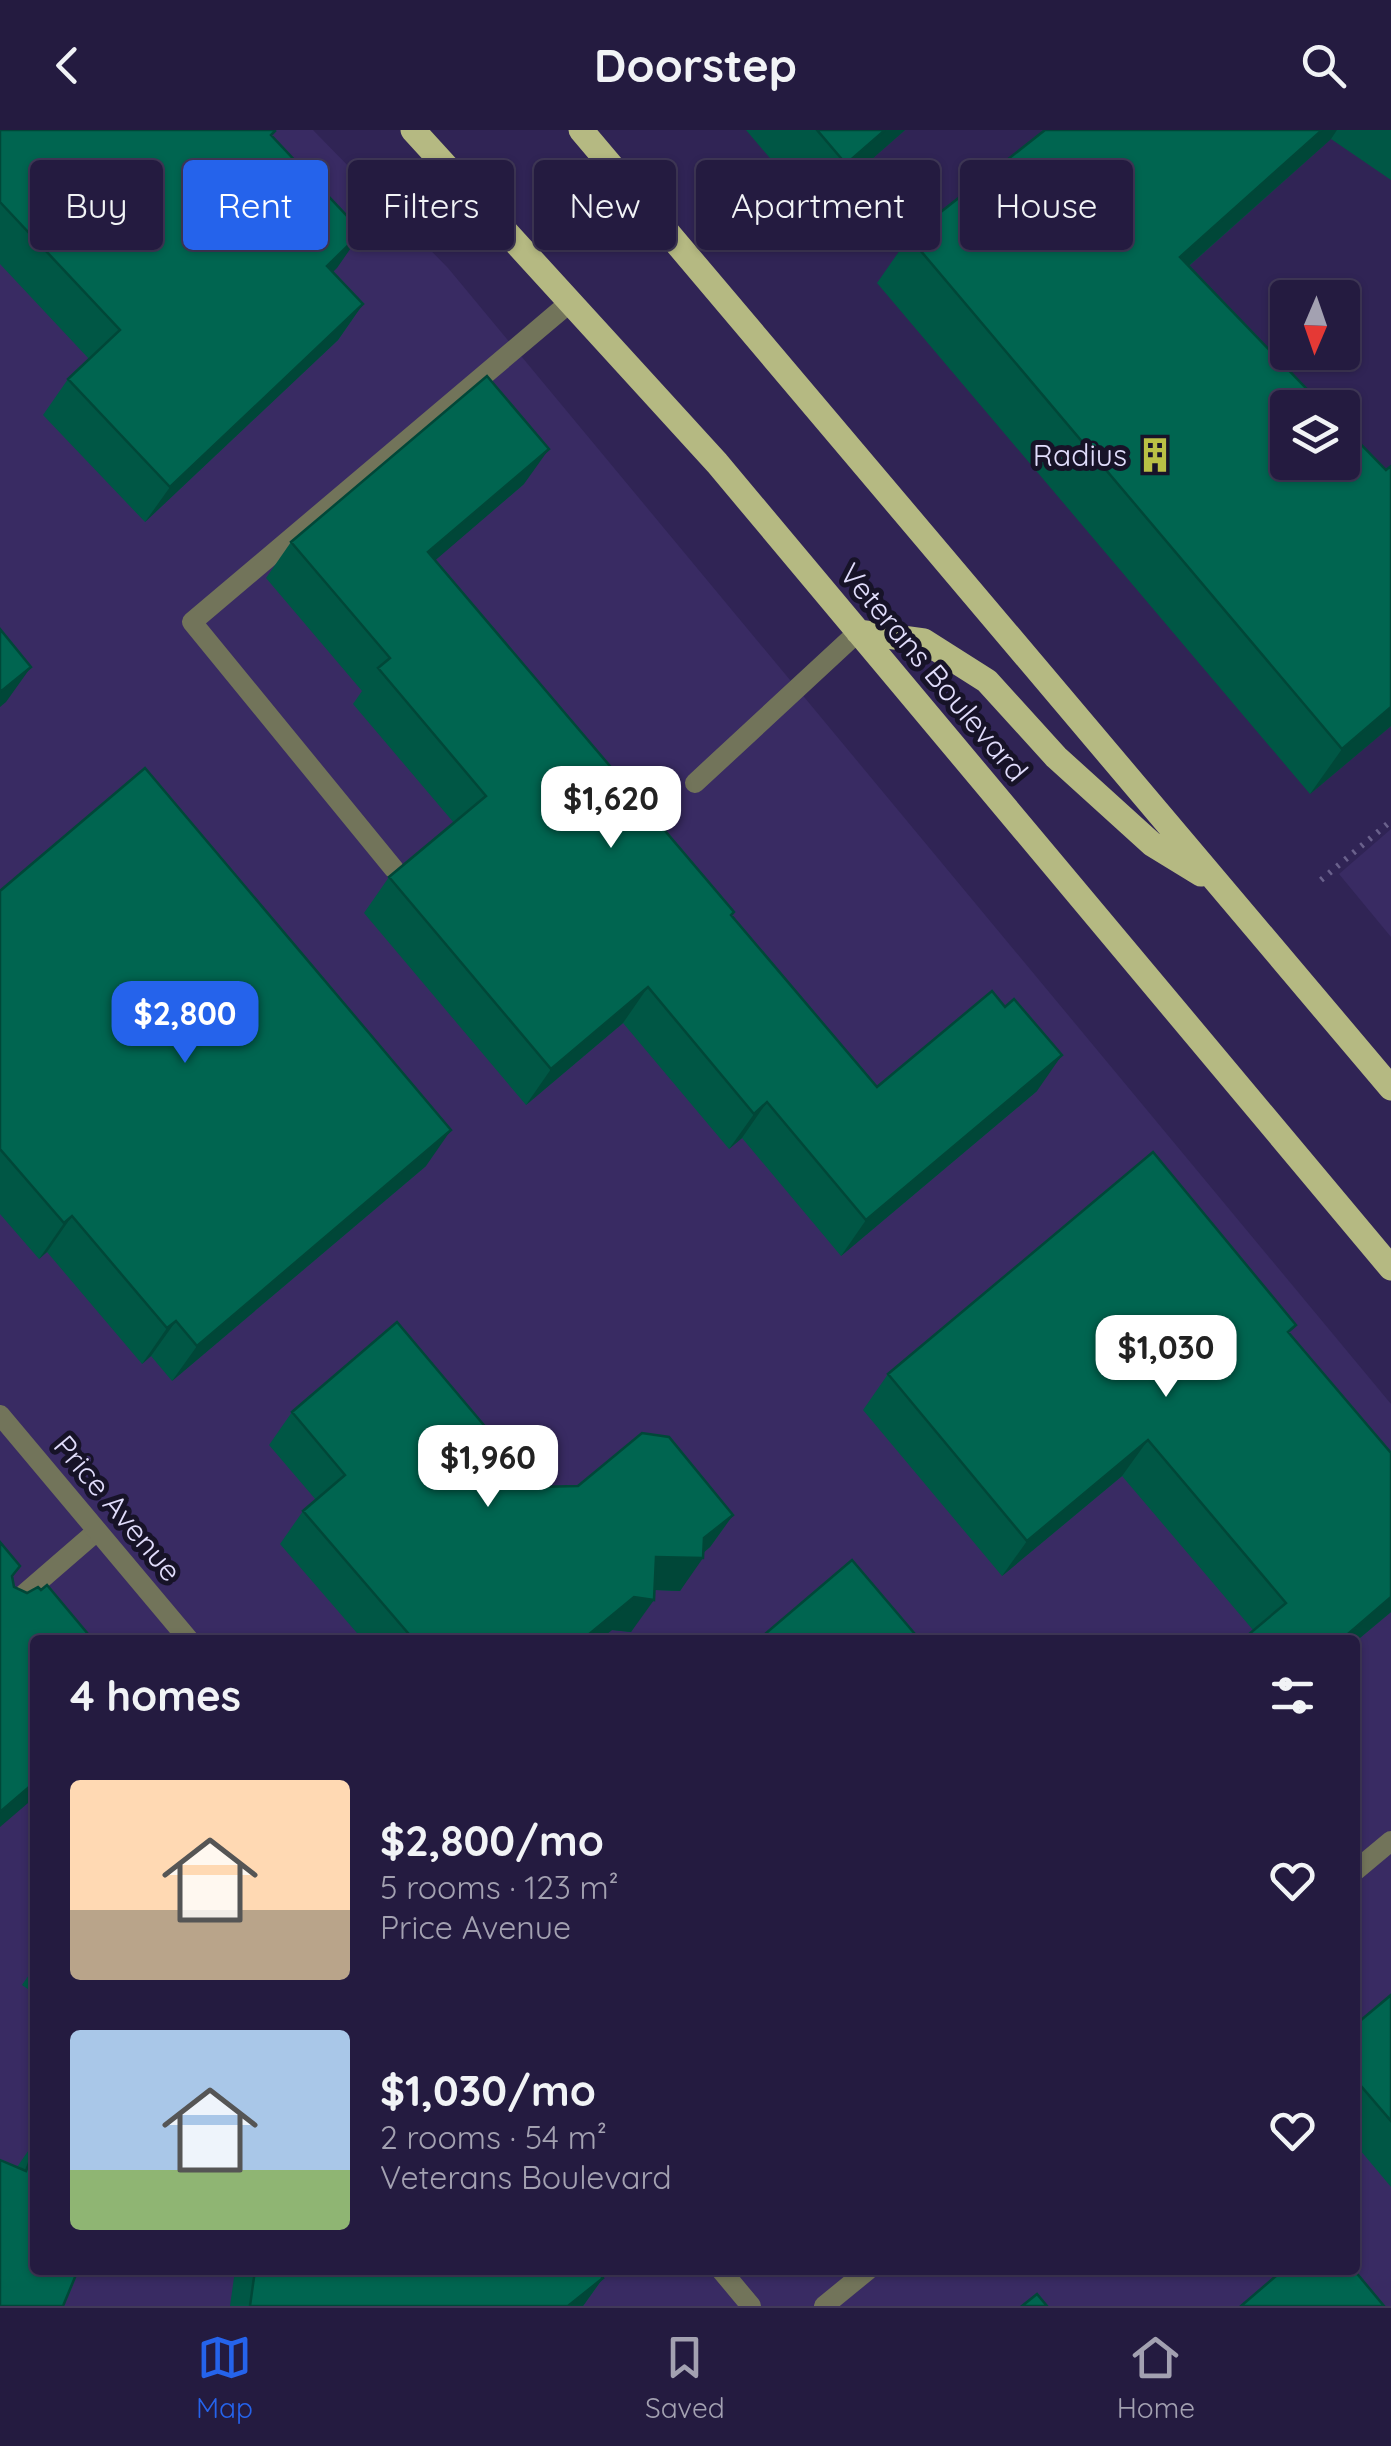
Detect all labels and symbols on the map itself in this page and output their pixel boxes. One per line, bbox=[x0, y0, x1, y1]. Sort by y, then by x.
north arrow bbox=[1270, 280, 1360, 370]
place label: Radius bbox=[1033, 436, 1127, 474]
building icon: Radius bbox=[1136, 436, 1174, 474]
street label: Veterans Boulevard bbox=[832, 555, 1036, 789]
pin: $1,620 bbox=[530, 766, 692, 851]
pin: $2,800 bbox=[104, 981, 266, 1066]
pin: $1,030 bbox=[1085, 1315, 1247, 1400]
pin: $1,960 bbox=[407, 1425, 569, 1510]
street label: Price Avenue bbox=[46, 1427, 190, 1589]

